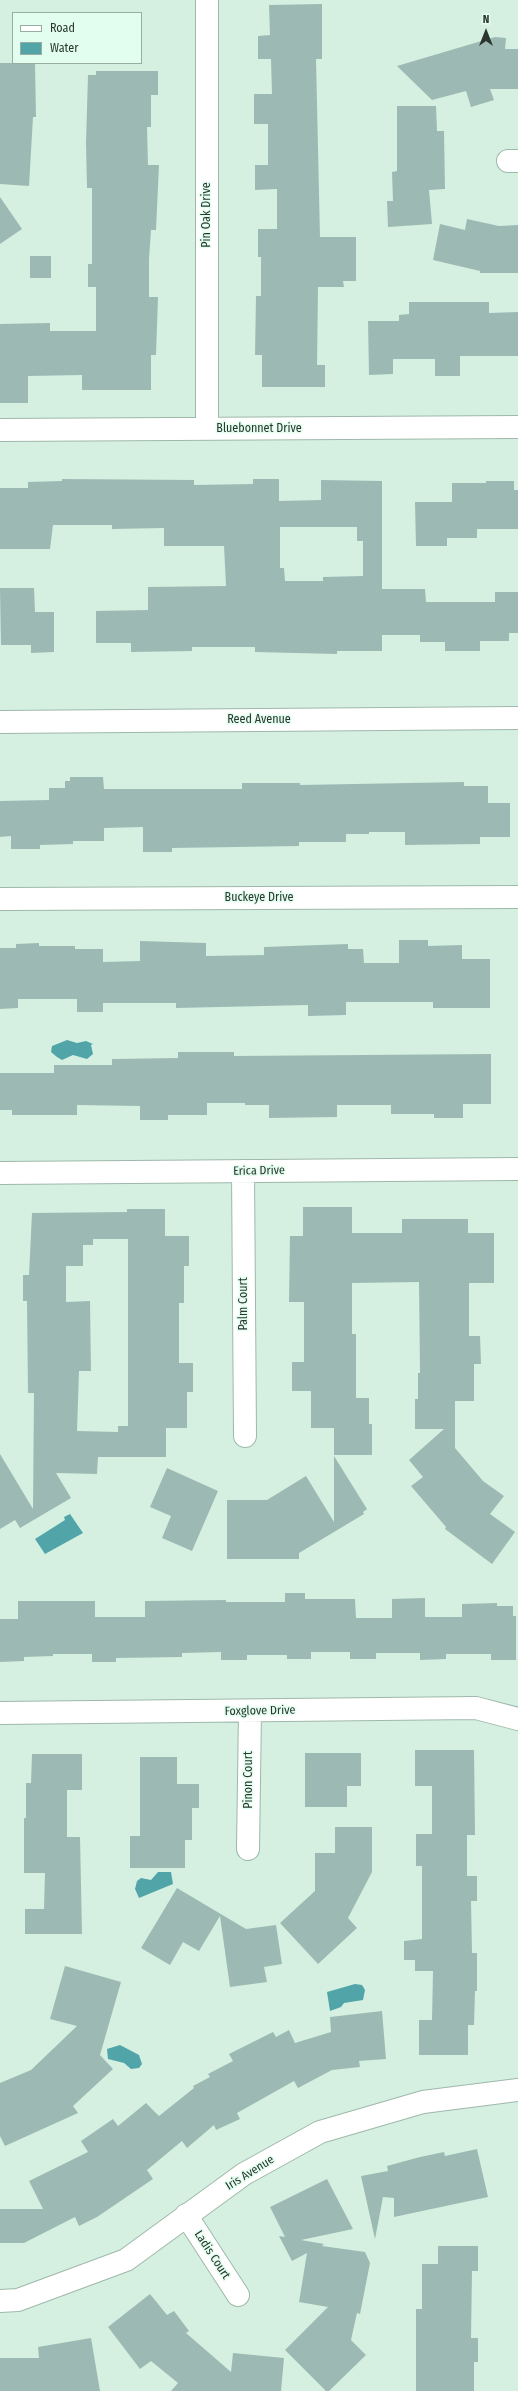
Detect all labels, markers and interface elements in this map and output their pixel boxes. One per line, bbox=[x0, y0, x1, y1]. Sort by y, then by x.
legend bbox=[12, 12, 142, 64]
north arrow bbox=[466, 12, 506, 52]
text: N bbox=[483, 13, 489, 26]
text: Road bbox=[50, 21, 75, 35]
text: Water bbox=[50, 41, 78, 55]
street label: Pin Oak Drive bbox=[200, 182, 214, 248]
street label: Bluebonnet Drive bbox=[216, 422, 302, 436]
street label: Reed Avenue bbox=[227, 713, 291, 727]
street label: Buckeye Drive bbox=[225, 891, 293, 905]
street label: Erica Drive bbox=[233, 1163, 285, 1179]
street label: Palm Court bbox=[237, 1277, 251, 1331]
street label: Foxglove Drive bbox=[225, 1703, 295, 1719]
street label: Pinon Court bbox=[242, 1751, 256, 1809]
street label: Iris Avenue bbox=[223, 2152, 277, 2194]
street label: Ladis Court bbox=[191, 2228, 233, 2282]

